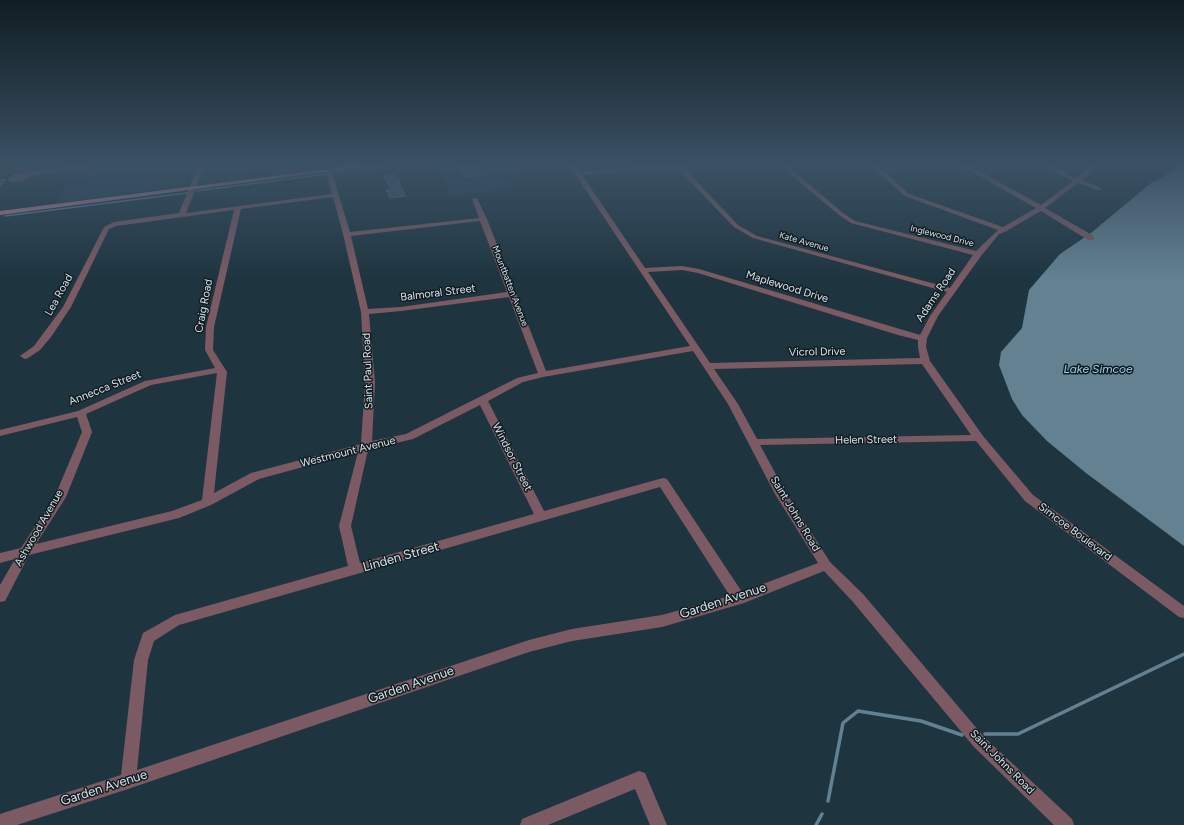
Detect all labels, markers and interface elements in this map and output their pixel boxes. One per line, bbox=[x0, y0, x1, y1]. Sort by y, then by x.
street label: Inglewood Drive bbox=[909, 223, 975, 249]
street label: Kate Avenue bbox=[778, 230, 830, 254]
street label: Mountbatten Avenue bbox=[490, 244, 530, 328]
street label: Adams Road bbox=[913, 266, 959, 324]
street label: Maplewood Drive bbox=[744, 268, 830, 306]
street label: Lea Road bbox=[42, 272, 76, 318]
street label: Craig Road bbox=[192, 278, 216, 334]
street label: Balmoral Street bbox=[400, 282, 476, 304]
street label: Saint Paul Road bbox=[360, 333, 376, 409]
street label: Vicrol Drive bbox=[788, 345, 846, 359]
water label: Lake Simcoe bbox=[1064, 362, 1132, 376]
street label: Annecca Street bbox=[67, 368, 143, 408]
street label: Windsor Street bbox=[489, 421, 535, 493]
street label: Helen Street bbox=[835, 433, 897, 447]
street label: Westmount Avenue bbox=[299, 434, 397, 470]
street label: Saint Johns Road bbox=[767, 474, 823, 554]
street label: Ashwood Avenue bbox=[12, 487, 66, 569]
street label: Simcoe Boulevard bbox=[1036, 500, 1114, 564]
street label: Linden Street bbox=[361, 539, 441, 575]
street label: Garden Avenue bbox=[678, 580, 768, 622]
street label: Garden Avenue bbox=[366, 663, 456, 707]
street label: Saint Johns Road bbox=[967, 727, 1037, 797]
street label: Garden Avenue bbox=[59, 767, 149, 809]

